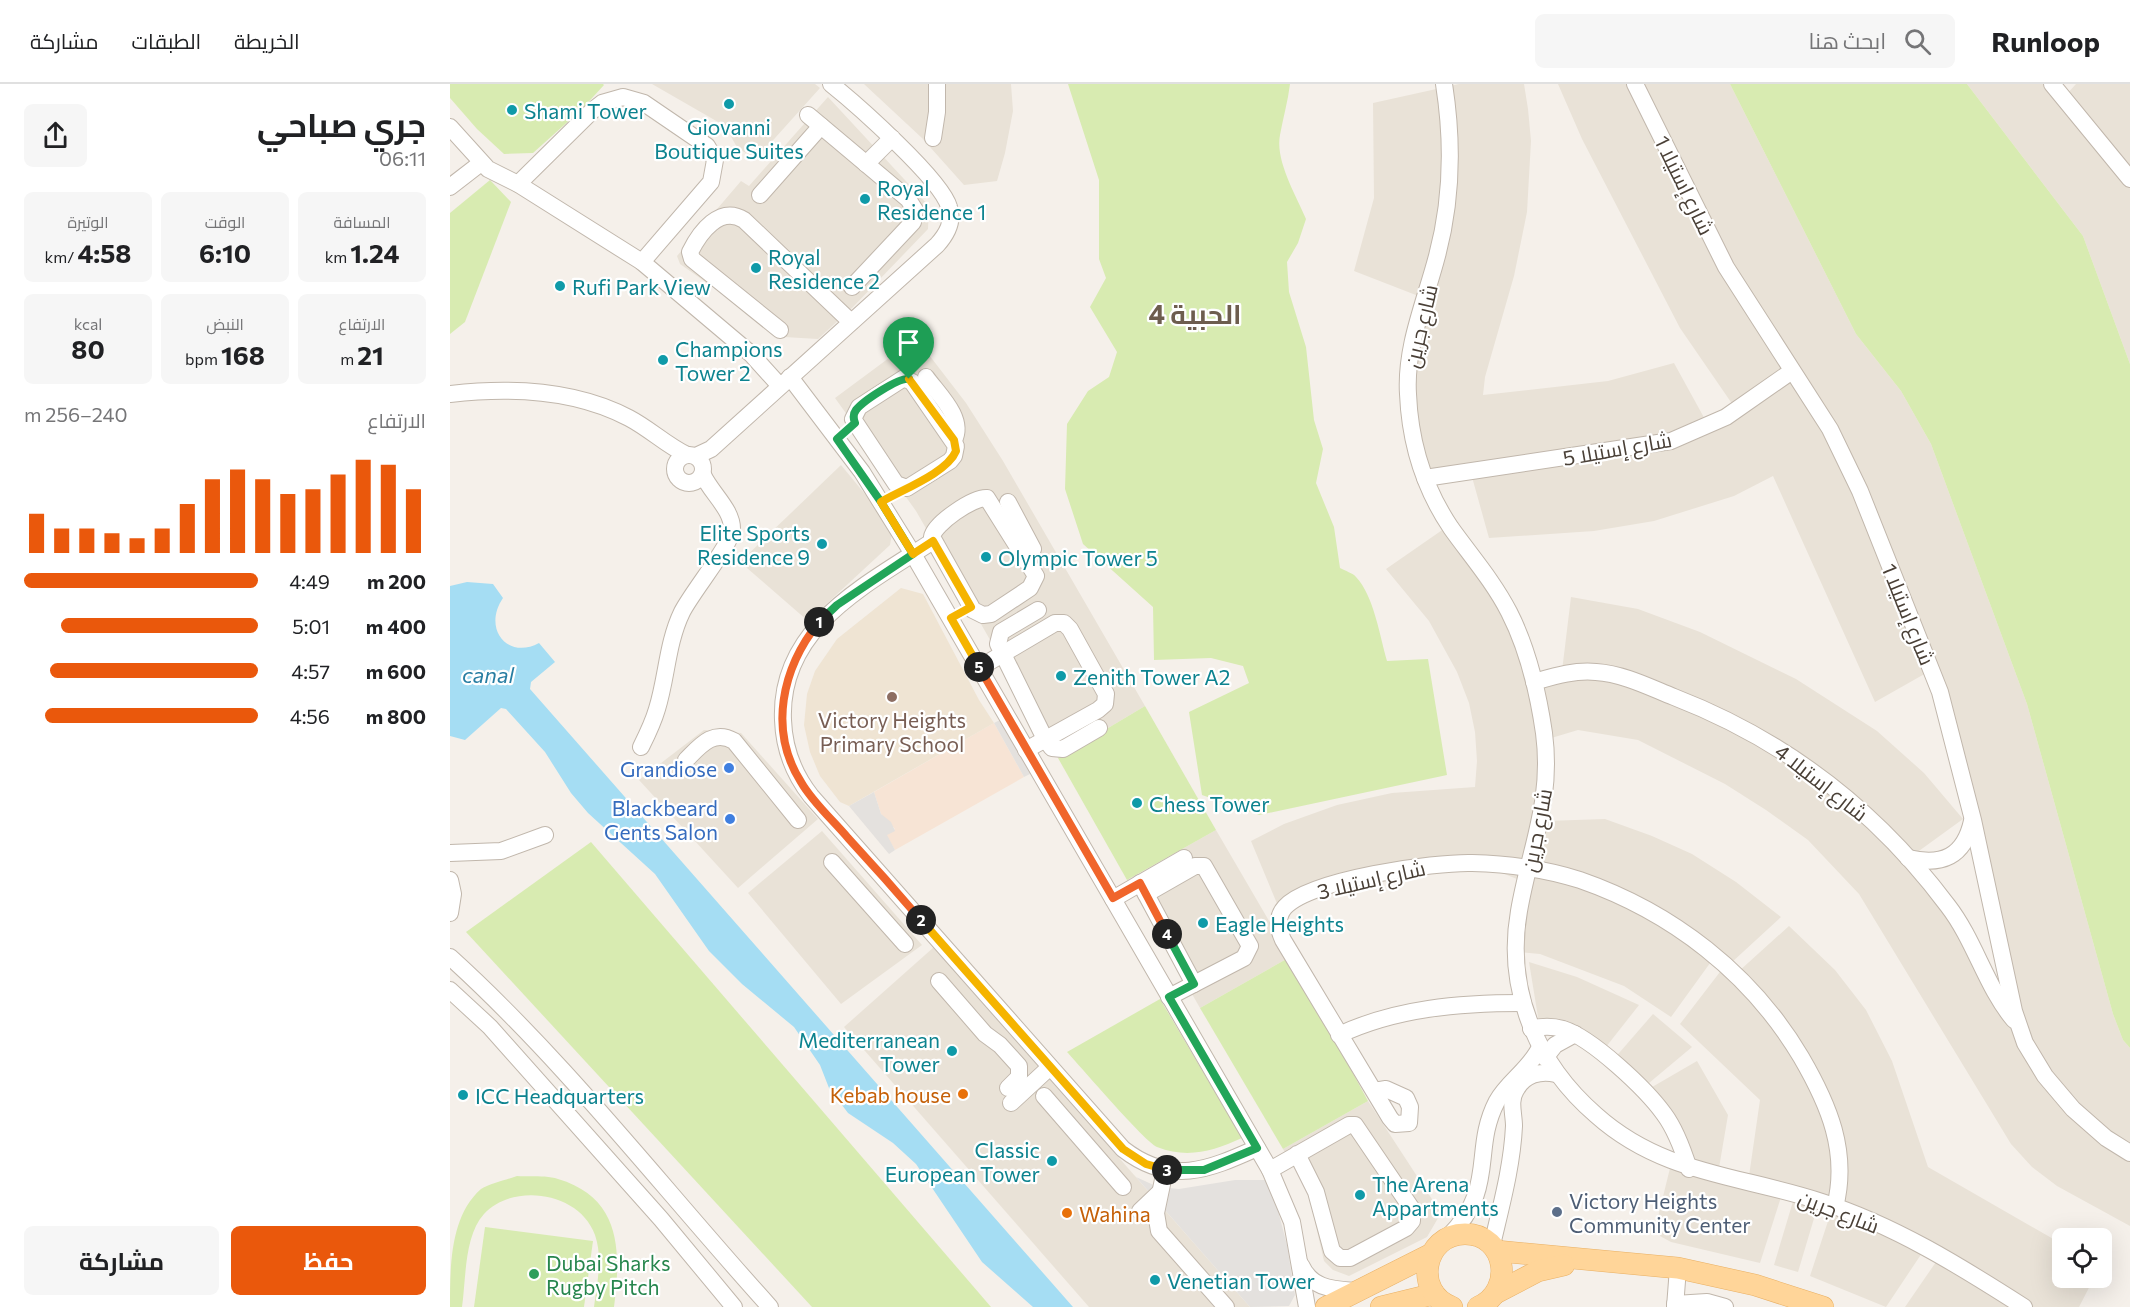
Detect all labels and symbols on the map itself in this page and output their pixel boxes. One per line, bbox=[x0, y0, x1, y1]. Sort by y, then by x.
marker: Giovanni Boutique Suites bbox=[722, 97, 736, 111]
place label: Shami Tower bbox=[524, 98, 647, 123]
marker: Shami Tower bbox=[505, 103, 519, 117]
place label: Giovanni Boutique Suites bbox=[654, 114, 804, 163]
street label: شارع إستيلا 1 bbox=[1648, 131, 1720, 240]
place label: Royal Residence 1 bbox=[877, 175, 986, 224]
marker: Royal Residence 1 bbox=[858, 192, 872, 206]
place label: Royal Residence 2 bbox=[768, 244, 880, 293]
marker: Royal Residence 2 bbox=[749, 261, 763, 275]
place label: Rufi Park View bbox=[572, 274, 711, 299]
marker: Rufi Park View bbox=[553, 279, 567, 293]
street label: شارع جرين bbox=[1398, 282, 1445, 371]
district label: الحبية 4 bbox=[1149, 297, 1241, 330]
pin bbox=[883, 317, 934, 379]
place label: Champions Tower 2 bbox=[675, 336, 783, 385]
marker: Champions Tower 2 bbox=[656, 353, 670, 367]
street label: شارع إستيلا 5 bbox=[1561, 426, 1674, 473]
place label: Elite Sports Residence 9 bbox=[697, 520, 810, 569]
marker: Elite Sports Residence 9 bbox=[815, 537, 829, 551]
place label: Olympic Tower 5 bbox=[998, 545, 1158, 570]
marker: Olympic Tower 5 bbox=[979, 550, 993, 564]
street label: شارع إستيلا 1 bbox=[1875, 560, 1941, 669]
pin: 1 bbox=[804, 607, 834, 637]
pin: 5 bbox=[964, 652, 994, 682]
water label: canal bbox=[462, 661, 514, 688]
place label: Zenith Tower A2 bbox=[1073, 664, 1230, 689]
marker: Zenith Tower A2 bbox=[1054, 669, 1068, 683]
marker: Victory Heights Primary School bbox=[885, 690, 899, 704]
place label: Victory Heights Primary School bbox=[818, 707, 966, 756]
street label: شارع إستيلا 4 bbox=[1769, 738, 1873, 828]
place label: Grandiose bbox=[620, 756, 717, 781]
marker: Grandiose bbox=[722, 761, 736, 775]
street label: شارع جرين bbox=[1516, 786, 1559, 874]
place label: Chess Tower bbox=[1149, 791, 1270, 816]
place label: Blackbeard Gents Salon bbox=[604, 795, 718, 844]
marker: Chess Tower bbox=[1130, 796, 1144, 810]
marker: Blackbeard Gents Salon bbox=[723, 812, 737, 826]
street label: شارع إستيلا 3 bbox=[1315, 854, 1428, 906]
pin: 2 bbox=[906, 905, 936, 935]
place label: Eagle Heights bbox=[1215, 911, 1344, 936]
marker: Eagle Heights bbox=[1196, 916, 1210, 930]
pin: 4 bbox=[1152, 919, 1182, 949]
place label: Mediterranean Tower bbox=[798, 1027, 940, 1076]
marker: Mediterranean Tower bbox=[945, 1044, 959, 1058]
place label: Kebab house bbox=[830, 1082, 951, 1107]
place label: ICC Headquarters bbox=[475, 1083, 644, 1108]
marker: Kebab house bbox=[956, 1087, 970, 1101]
marker: ICC Headquarters bbox=[456, 1088, 470, 1102]
place label: Classic European Tower bbox=[885, 1137, 1040, 1186]
marker: Classic European Tower bbox=[1045, 1154, 1059, 1168]
pin: 3 bbox=[1152, 1155, 1182, 1185]
place label: The Arena Appartments bbox=[1372, 1171, 1499, 1220]
street label: شارع جرين bbox=[1794, 1184, 1883, 1241]
marker: The Arena Appartments bbox=[1353, 1188, 1367, 1202]
place label: Victory Heights Community Center bbox=[1569, 1188, 1751, 1237]
place label: Wahina bbox=[1079, 1201, 1151, 1226]
marker: Victory Heights Community Center bbox=[1550, 1205, 1564, 1219]
marker: Wahina bbox=[1060, 1206, 1074, 1220]
place label: Dubai Sharks Rugby Pitch bbox=[546, 1250, 671, 1299]
marker: Dubai Sharks Rugby Pitch bbox=[527, 1267, 541, 1281]
place label: Venetian Tower bbox=[1167, 1268, 1315, 1293]
marker: Venetian Tower bbox=[1148, 1273, 1162, 1287]

